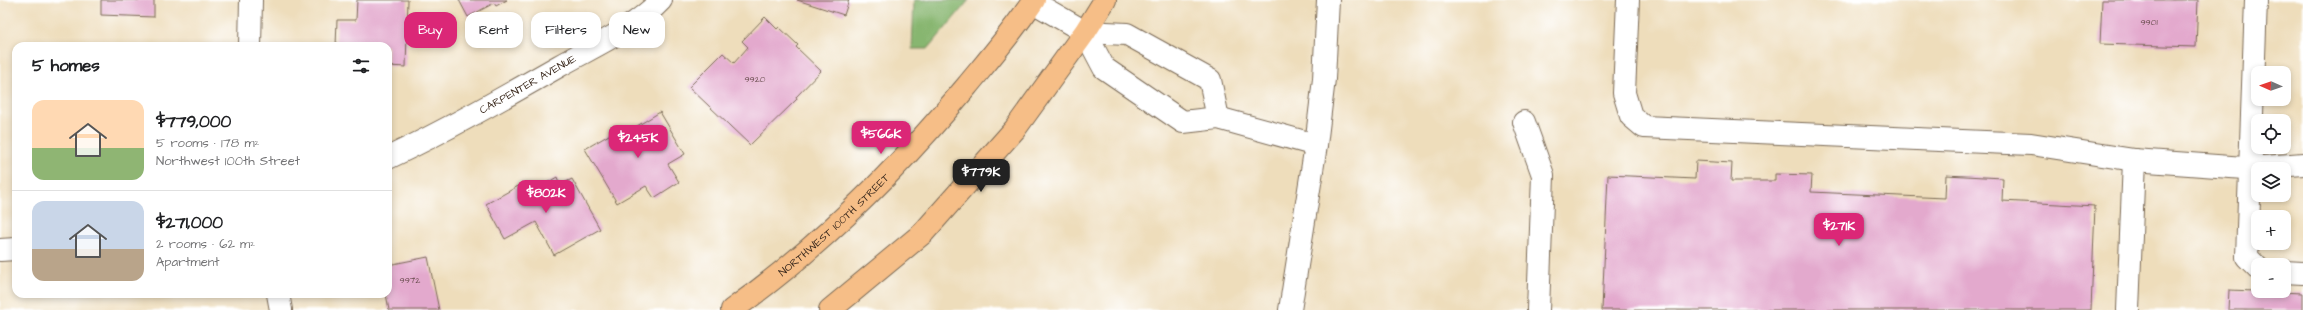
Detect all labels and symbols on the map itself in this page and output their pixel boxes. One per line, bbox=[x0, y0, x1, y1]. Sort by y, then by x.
house number: 9901 bbox=[2140, 16, 2158, 29]
street label: CARPENTER AVENUE bbox=[476, 50, 579, 117]
north arrow bbox=[2251, 66, 2291, 106]
house number: 9920 bbox=[744, 73, 766, 86]
pin: $566K bbox=[853, 121, 909, 155]
pin: $245K bbox=[610, 125, 666, 159]
pin: $779K bbox=[953, 159, 1009, 193]
street label: NORTHWEST 100TH STREET bbox=[775, 170, 893, 279]
pin: $802K bbox=[518, 180, 574, 214]
pin: $271K bbox=[1811, 213, 1867, 247]
house number: 9972 bbox=[400, 274, 421, 287]

